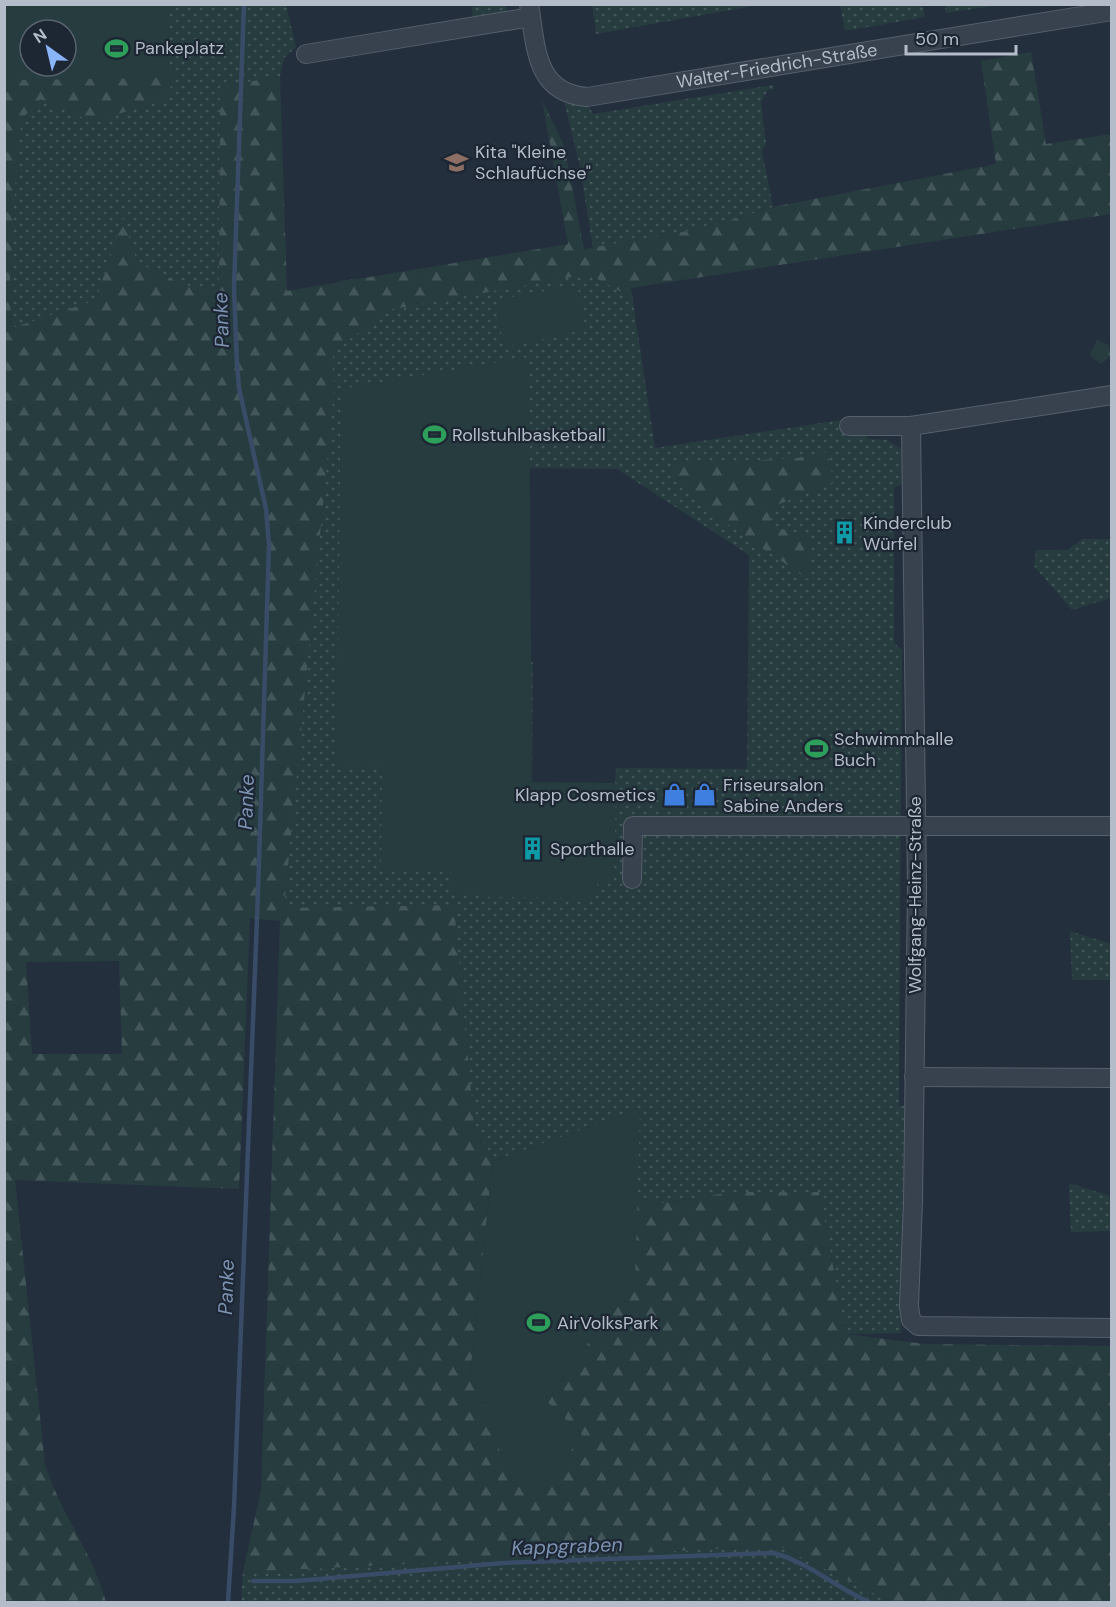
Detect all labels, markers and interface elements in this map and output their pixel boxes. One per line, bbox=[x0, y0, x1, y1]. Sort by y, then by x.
north arrow bbox=[18, 18, 78, 78]
scale bar bbox=[906, 18, 1016, 56]
text: N bbox=[29, 24, 51, 48]
text: 50 m bbox=[915, 27, 959, 51]
sports icon: Pankeplatz bbox=[104, 35, 130, 61]
place label: Pankeplatz bbox=[135, 36, 224, 60]
street label: Walter-Friedrich-Straße bbox=[675, 38, 879, 94]
place label: Kita "Kleine Schlaufüchse" bbox=[475, 140, 591, 185]
school or university icon: Kita "Kleine Schlaufüchse" bbox=[444, 149, 470, 175]
water label: Panke bbox=[207, 292, 235, 348]
sports icon: Rollstuhlbasketball bbox=[421, 422, 447, 448]
place label: Rollstuhlbasketball bbox=[452, 423, 606, 447]
place label: Kinderclub Würfel bbox=[863, 511, 952, 556]
building icon: Kinderclub Würfel bbox=[832, 520, 858, 546]
place label: Schwimmhalle Buch bbox=[834, 727, 954, 772]
sports icon: Schwimmhalle Buch bbox=[803, 736, 829, 762]
place label: Friseursalon Sabine Anders bbox=[723, 773, 844, 818]
water label: Panke bbox=[232, 774, 260, 830]
shop icon: Klapp Cosmetics bbox=[661, 782, 687, 808]
shop icon: Friseursalon Sabine Anders bbox=[692, 782, 718, 808]
place label: Klapp Cosmetics bbox=[515, 783, 656, 807]
street label: Wolfgang-Heinz-Straße bbox=[903, 796, 927, 994]
building icon: Sporthalle bbox=[519, 836, 545, 862]
place label: Sporthalle bbox=[550, 837, 635, 861]
water label: Panke bbox=[212, 1259, 240, 1315]
sports icon: AirVolksPark bbox=[526, 1310, 552, 1336]
place label: AirVolksPark bbox=[557, 1311, 659, 1335]
water label: Kappgraben bbox=[511, 1531, 623, 1561]

